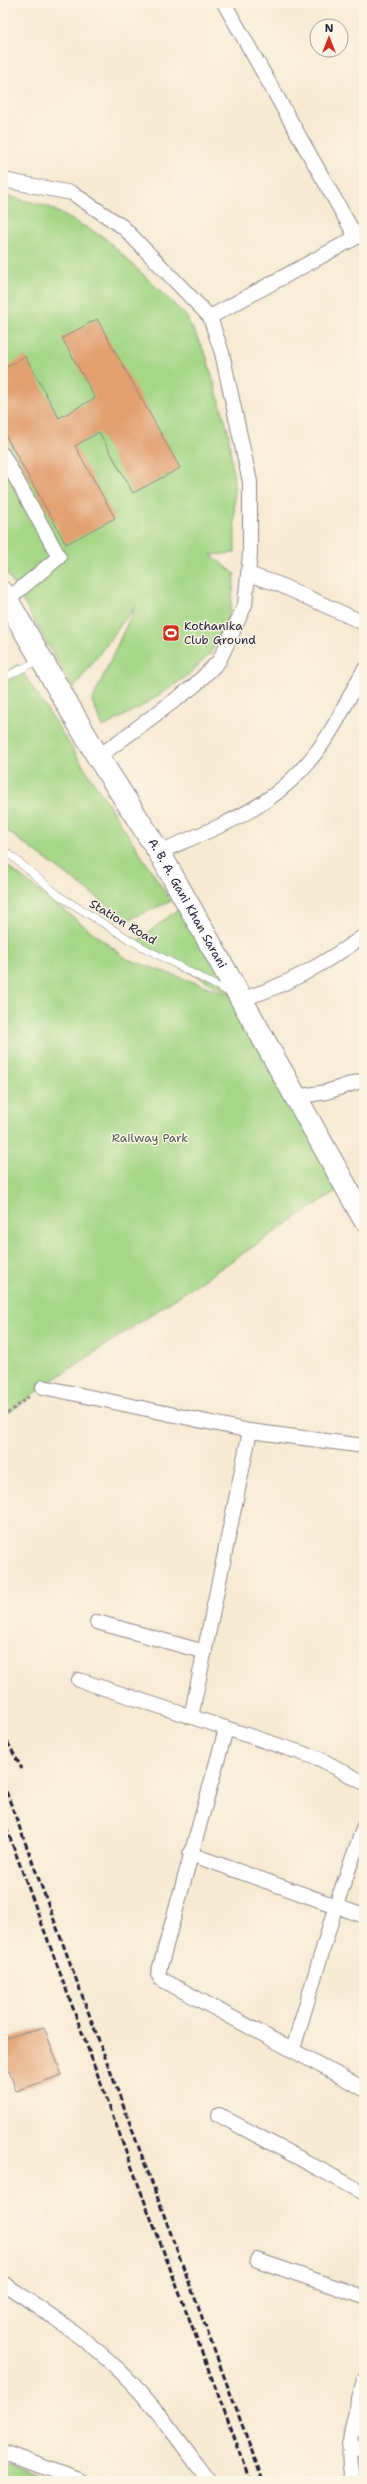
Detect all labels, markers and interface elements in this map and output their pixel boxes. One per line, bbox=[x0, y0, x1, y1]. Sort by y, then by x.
north arrow bbox=[309, 18, 349, 58]
text: N bbox=[325, 21, 334, 36]
place label: Kothanika Club Ground bbox=[184, 618, 256, 648]
sports icon: Kothanika Club Ground bbox=[161, 623, 181, 643]
street label: A. B. A. Gani Khan Sarani bbox=[144, 835, 230, 971]
street label: Station Road bbox=[86, 896, 160, 949]
park label: Railway Park bbox=[112, 1130, 188, 1146]

